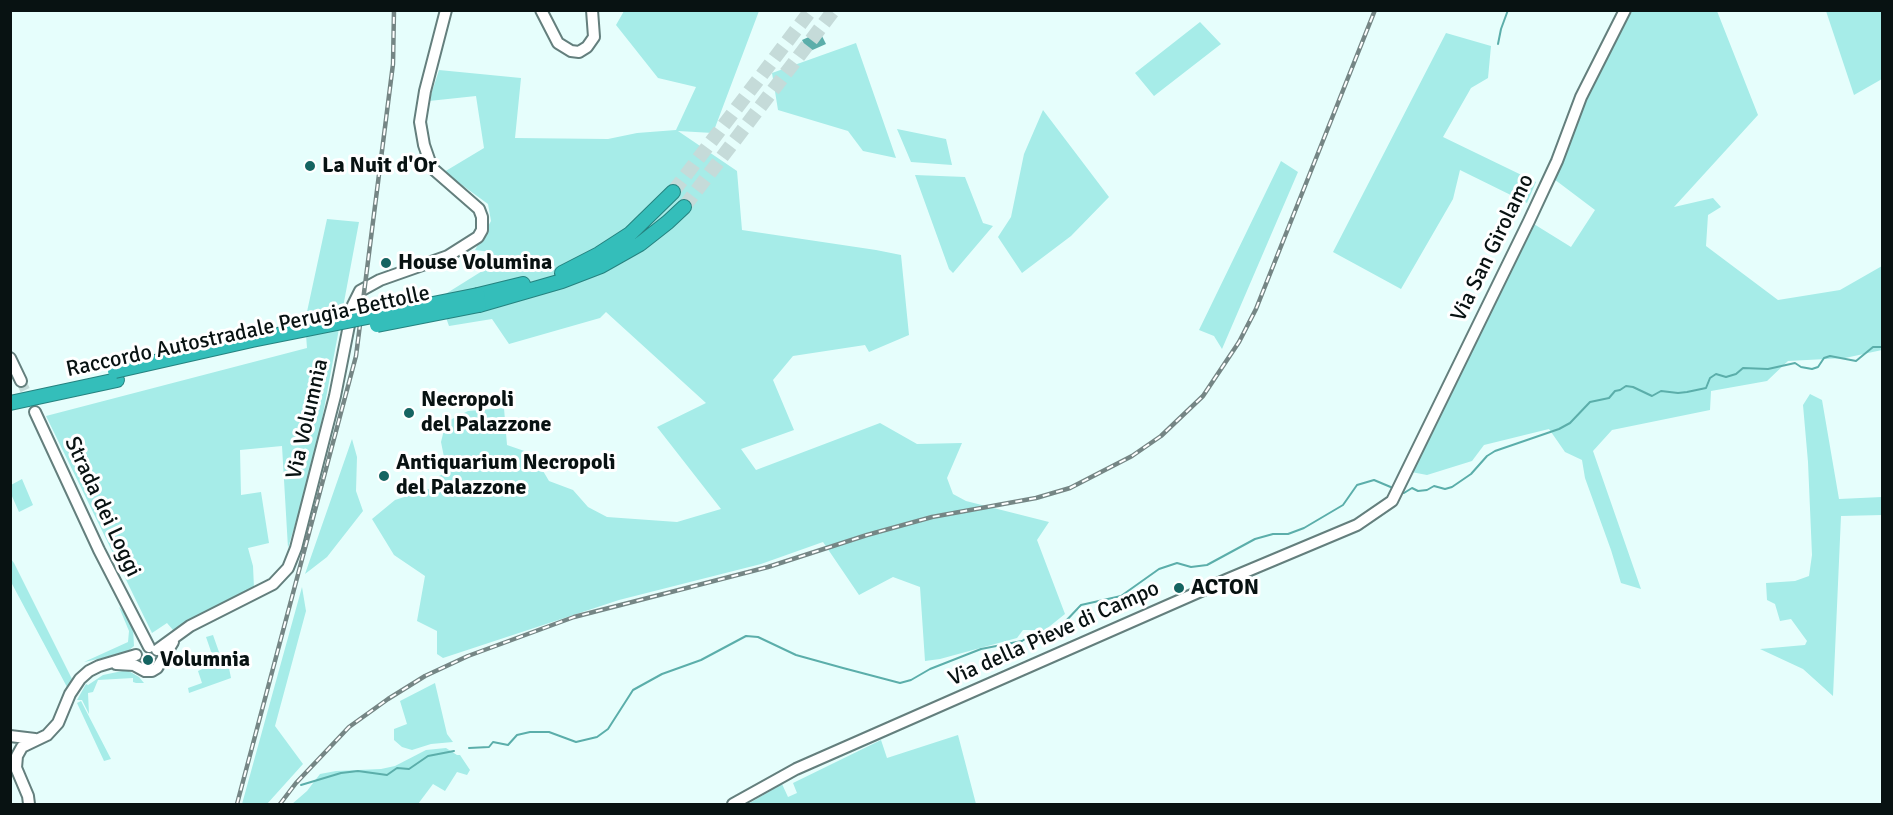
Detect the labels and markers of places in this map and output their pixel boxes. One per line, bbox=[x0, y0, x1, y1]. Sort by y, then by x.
place label: La Nuit d'Or bbox=[322, 153, 437, 179]
marker: La Nuit d'Or bbox=[303, 159, 317, 173]
place label: House Volumina bbox=[398, 250, 552, 276]
marker: House Volumina bbox=[379, 256, 393, 270]
place label: Necropoli del Palazzone bbox=[421, 387, 552, 439]
marker: Necropoli del Palazzone bbox=[402, 406, 416, 420]
place label: Antiquarium Necropoli del Palazzone bbox=[396, 450, 616, 502]
marker: Antiquarium Necropoli del Palazzone bbox=[377, 469, 391, 483]
place label: ACTON bbox=[1191, 575, 1259, 601]
marker: ACTON bbox=[1172, 581, 1186, 595]
place label: Volumnia bbox=[160, 647, 250, 673]
marker: Volumnia bbox=[141, 653, 155, 667]

